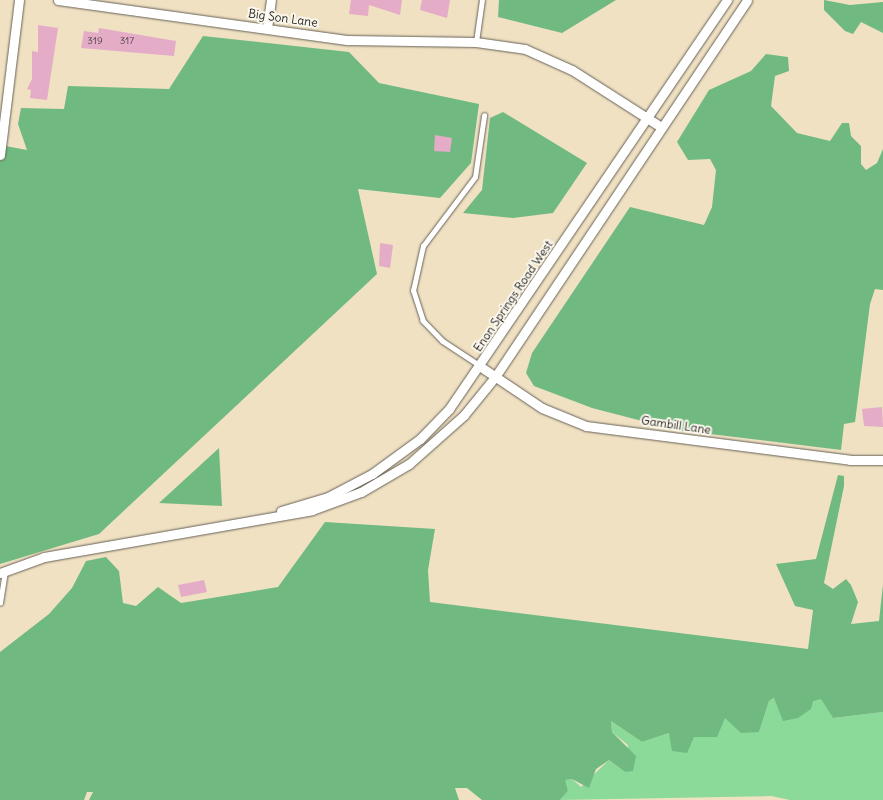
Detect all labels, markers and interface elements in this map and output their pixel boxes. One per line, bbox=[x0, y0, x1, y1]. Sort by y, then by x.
street label: Big Son Lane bbox=[247, 6, 319, 30]
house number: 319 bbox=[87, 35, 103, 47]
house number: 317 bbox=[120, 35, 134, 47]
street label: Enon Springs Road West bbox=[470, 238, 556, 354]
street label: Gambill Lane bbox=[640, 413, 712, 437]

